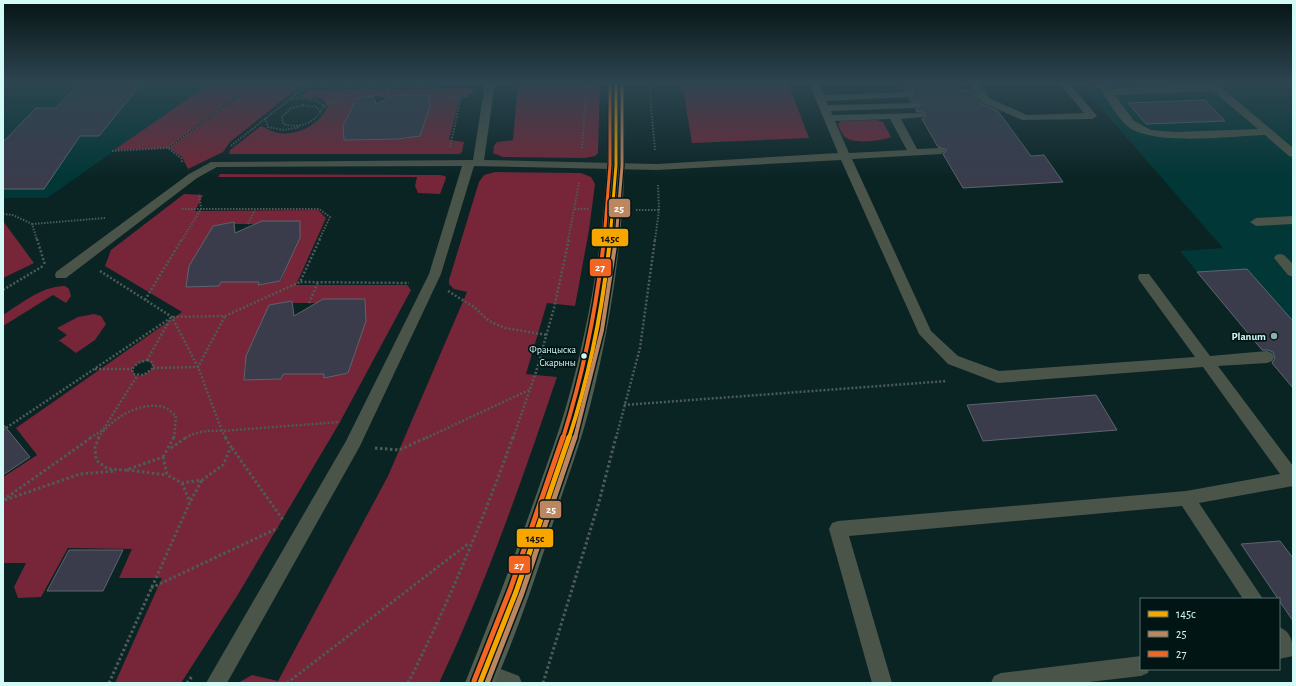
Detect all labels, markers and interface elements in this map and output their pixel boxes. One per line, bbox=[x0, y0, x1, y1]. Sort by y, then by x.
line badge: 25 bbox=[608, 198, 631, 218]
text: 25 bbox=[614, 203, 624, 214]
line badge: 145с bbox=[591, 228, 629, 247]
text: 145с bbox=[601, 233, 620, 244]
line badge: 27 bbox=[589, 258, 612, 277]
text: 27 bbox=[595, 262, 605, 273]
place label: Planum bbox=[1231, 331, 1266, 342]
marker: Planum bbox=[1269, 331, 1279, 341]
place label: Францыска Скарыны bbox=[529, 345, 576, 368]
marker: Францыска Скарыны bbox=[579, 351, 589, 361]
line badge: 25 bbox=[539, 500, 562, 519]
text: 25 bbox=[546, 504, 556, 515]
line badge: 145с bbox=[516, 528, 554, 548]
text: 145с bbox=[526, 533, 545, 544]
line badge: 27 bbox=[508, 555, 531, 574]
text: 27 bbox=[514, 560, 524, 571]
legend bbox=[1140, 598, 1280, 670]
text: 145с bbox=[1176, 608, 1196, 620]
text: 25 bbox=[1176, 628, 1186, 640]
text: 27 bbox=[1176, 648, 1186, 660]

